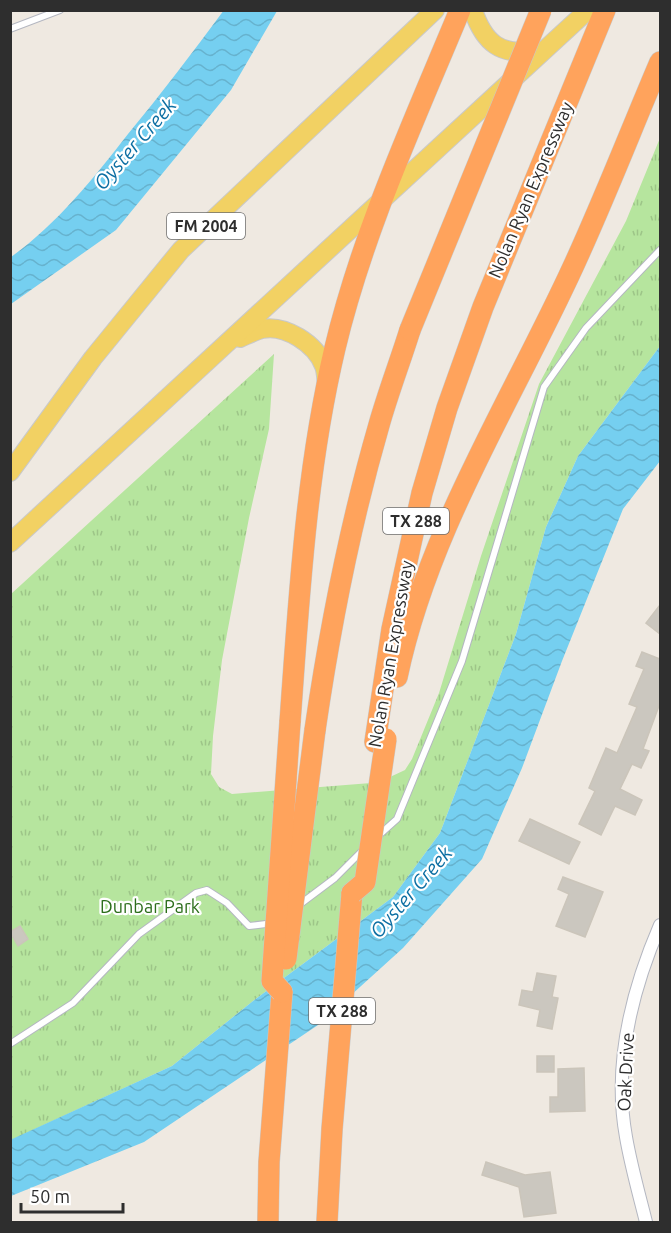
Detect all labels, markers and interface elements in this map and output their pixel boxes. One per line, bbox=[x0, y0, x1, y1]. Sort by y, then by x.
water label: Oyster Creek bbox=[89, 93, 181, 194]
street label: Nolan Ryan Expressway bbox=[484, 98, 576, 281]
road number: FM 2004 bbox=[167, 213, 245, 239]
road number: TX 288 bbox=[383, 508, 449, 534]
street label: Nolan Ryan Expressway bbox=[364, 558, 416, 749]
water label: Oyster Creek bbox=[365, 841, 457, 942]
park label: Dunbar Park bbox=[100, 896, 200, 916]
road number: TX 288 bbox=[309, 998, 375, 1024]
street label: Oak Drive bbox=[613, 1032, 637, 1112]
scale bar bbox=[21, 1176, 123, 1214]
text: 50 m bbox=[30, 1186, 70, 1206]

